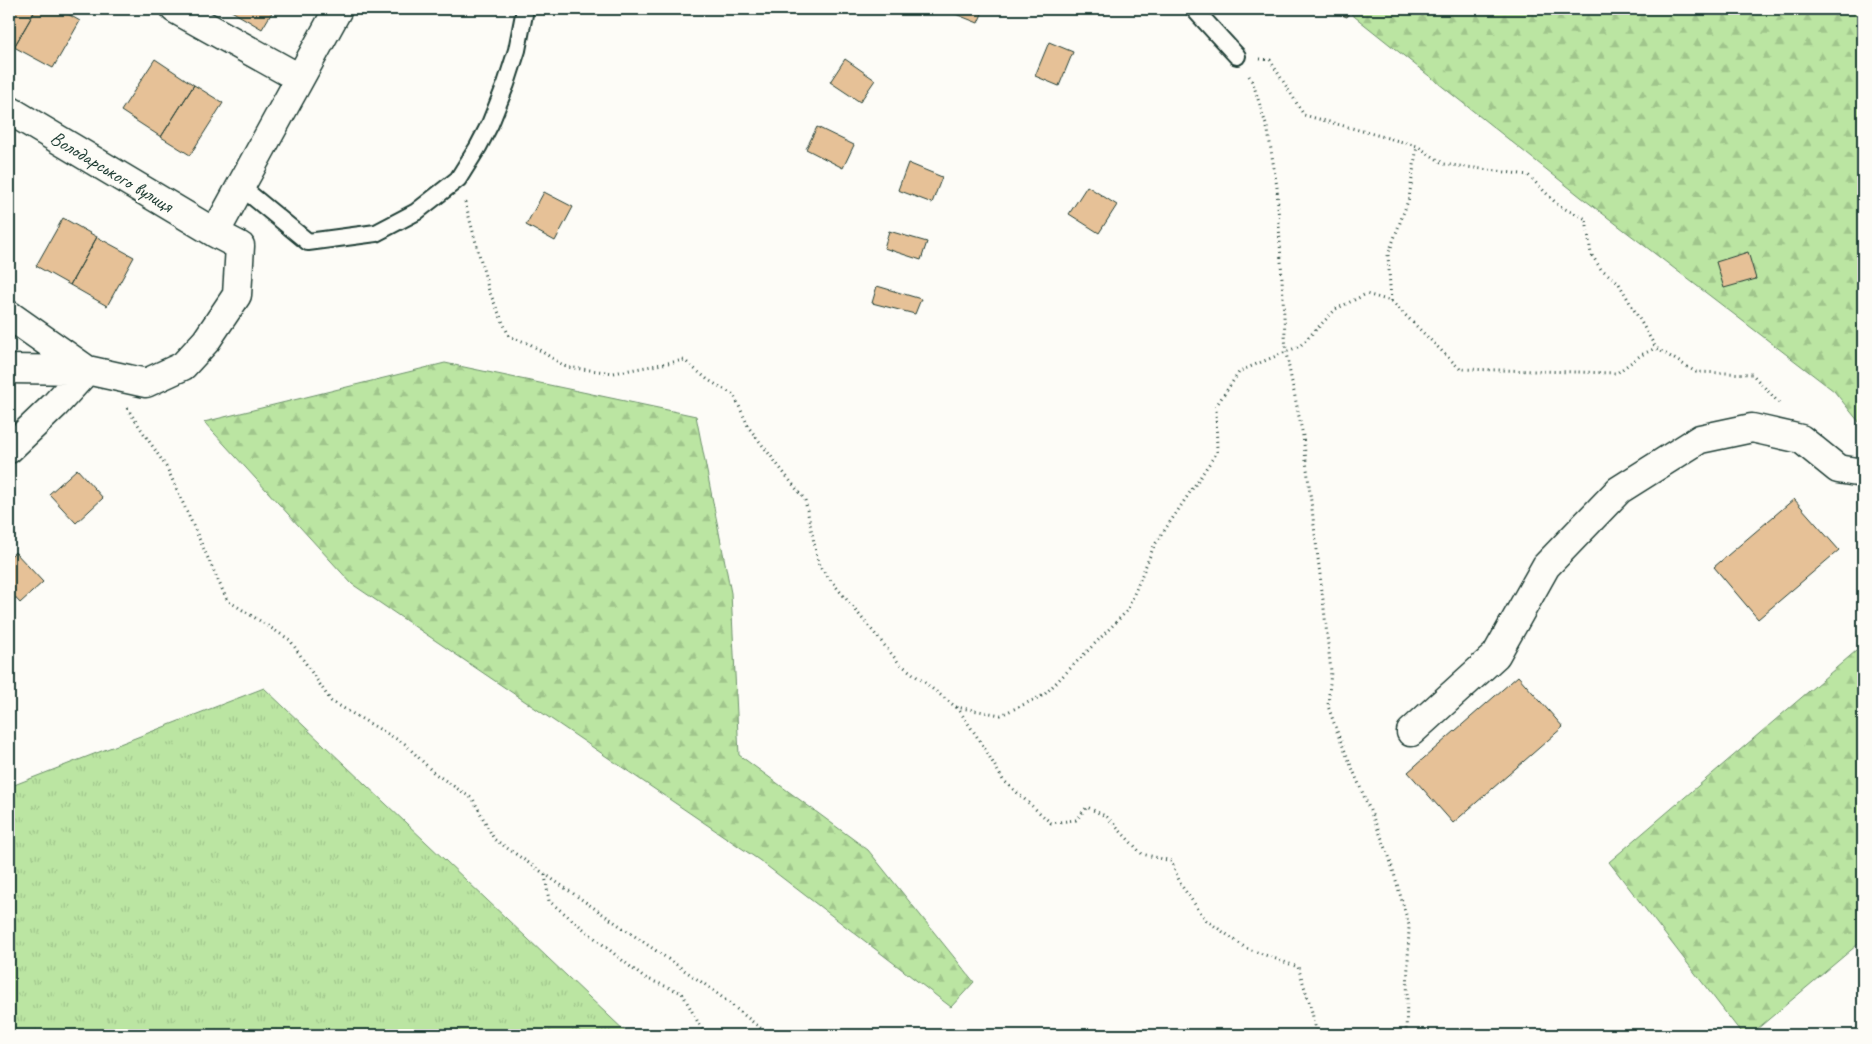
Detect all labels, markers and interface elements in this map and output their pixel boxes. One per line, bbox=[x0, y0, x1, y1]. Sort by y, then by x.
street label: Володарського вулиця bbox=[46, 125, 179, 219]

